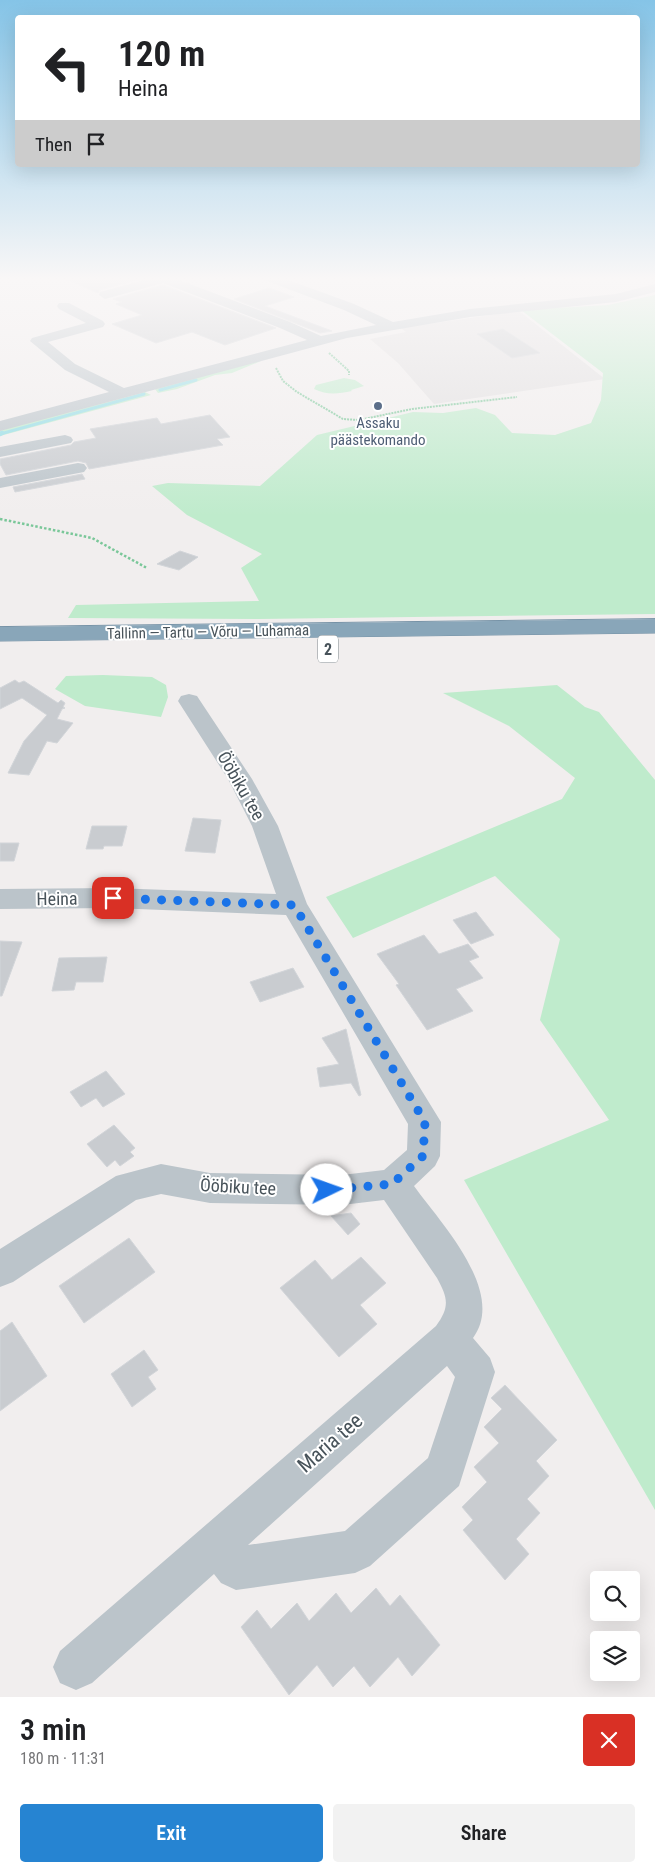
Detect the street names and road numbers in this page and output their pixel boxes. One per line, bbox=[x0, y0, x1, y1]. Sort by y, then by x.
street label: Tallinn — Tartu — Võru — Luhamaa bbox=[107, 621, 309, 643]
road number: 2 bbox=[318, 636, 338, 662]
street label: Ööbiku tee bbox=[213, 748, 270, 824]
street label: Heina bbox=[36, 888, 78, 909]
street label: Ööbiku tee bbox=[200, 1174, 277, 1199]
street label: Maria tee bbox=[293, 1408, 367, 1478]

